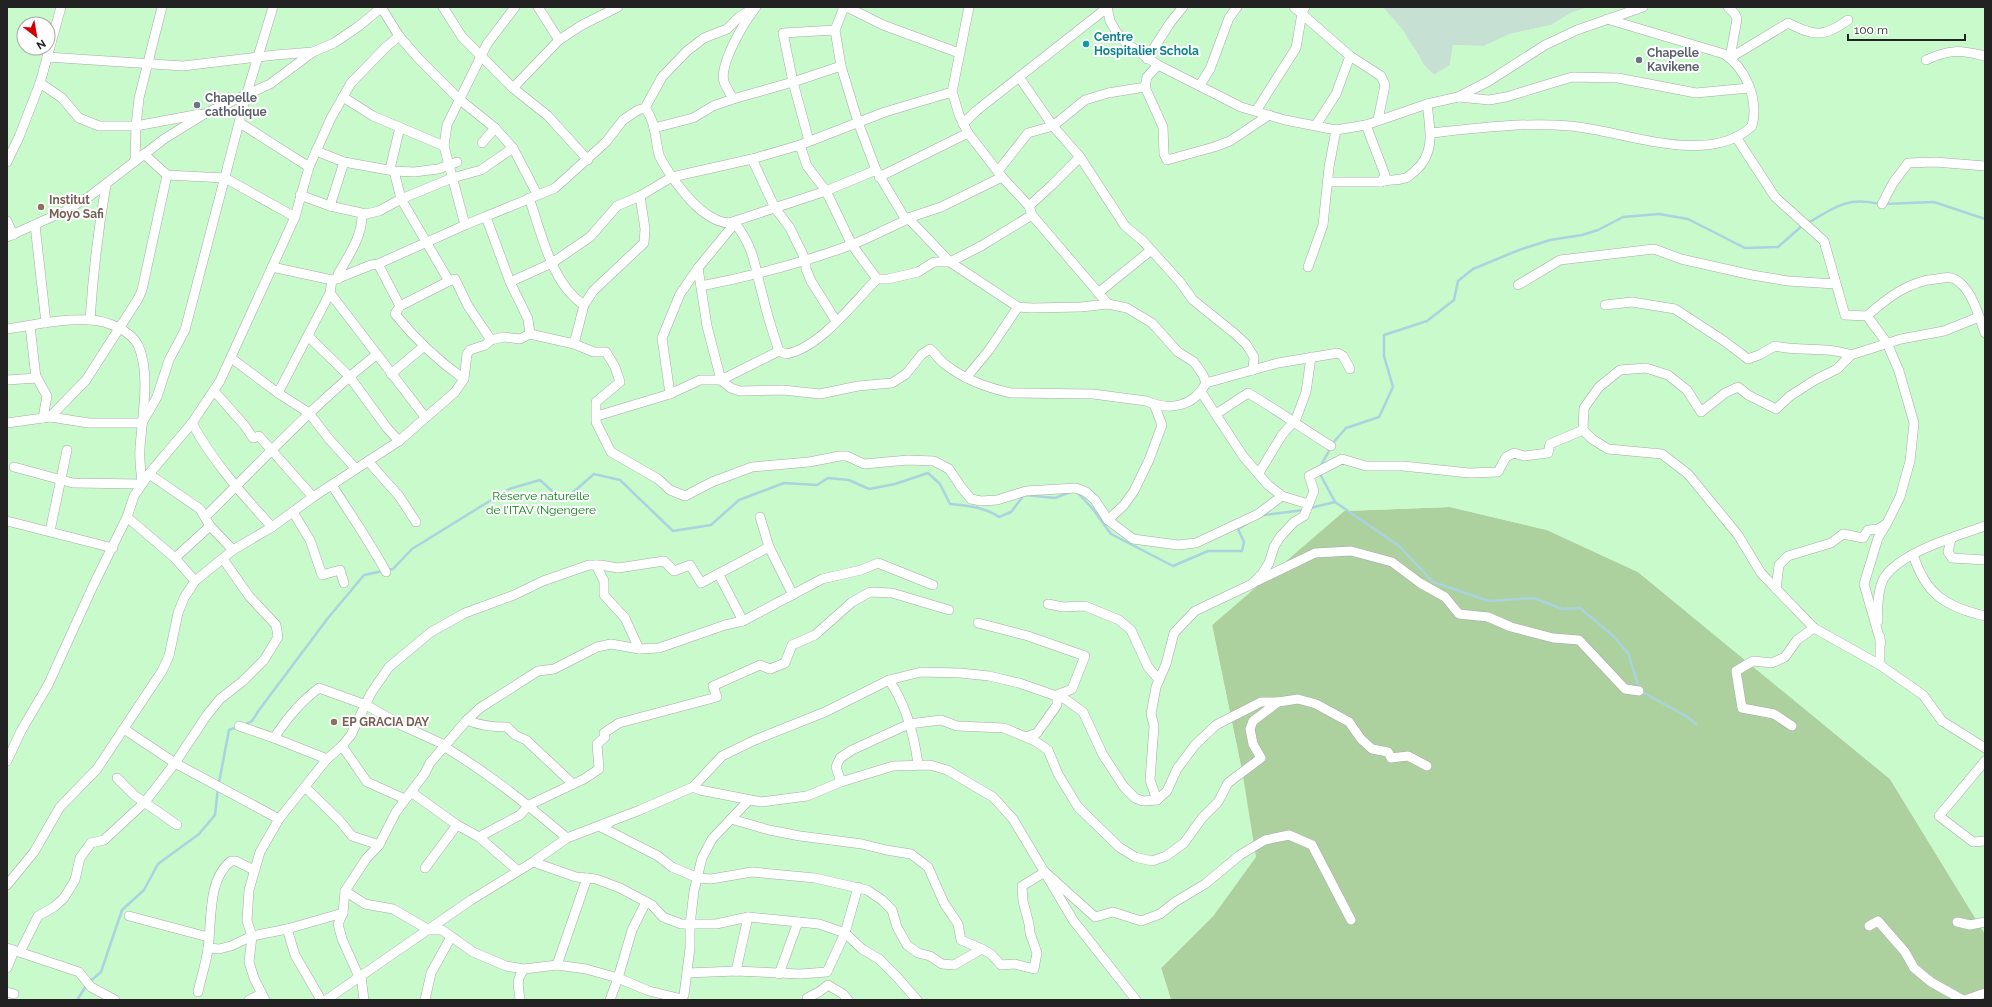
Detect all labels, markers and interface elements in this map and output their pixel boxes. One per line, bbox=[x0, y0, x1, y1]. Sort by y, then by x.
north arrow bbox=[16, 16, 56, 56]
scale bar bbox=[1848, 16, 1965, 42]
text: 100 m bbox=[1854, 23, 1888, 37]
place label: Centre Hospitalier Schola bbox=[1094, 30, 1199, 58]
text: N bbox=[34, 36, 48, 52]
marker: Centre Hospitalier Schola bbox=[1081, 39, 1091, 49]
place label: Chapelle Kavikene bbox=[1647, 46, 1699, 74]
marker: Chapelle Kavikene bbox=[1634, 55, 1644, 65]
place label: Chapelle catholique bbox=[205, 91, 267, 119]
marker: Chapelle catholique bbox=[192, 100, 202, 110]
place label: Institut Moyo Safi bbox=[49, 193, 104, 221]
marker: Institut Moyo Safi bbox=[36, 202, 46, 212]
park label: Réserve naturelle de l'ITAV (Ngengere bbox=[486, 489, 596, 517]
place label: EP GRACIA DAY bbox=[342, 715, 429, 729]
marker: EP GRACIA DAY bbox=[329, 717, 339, 727]

